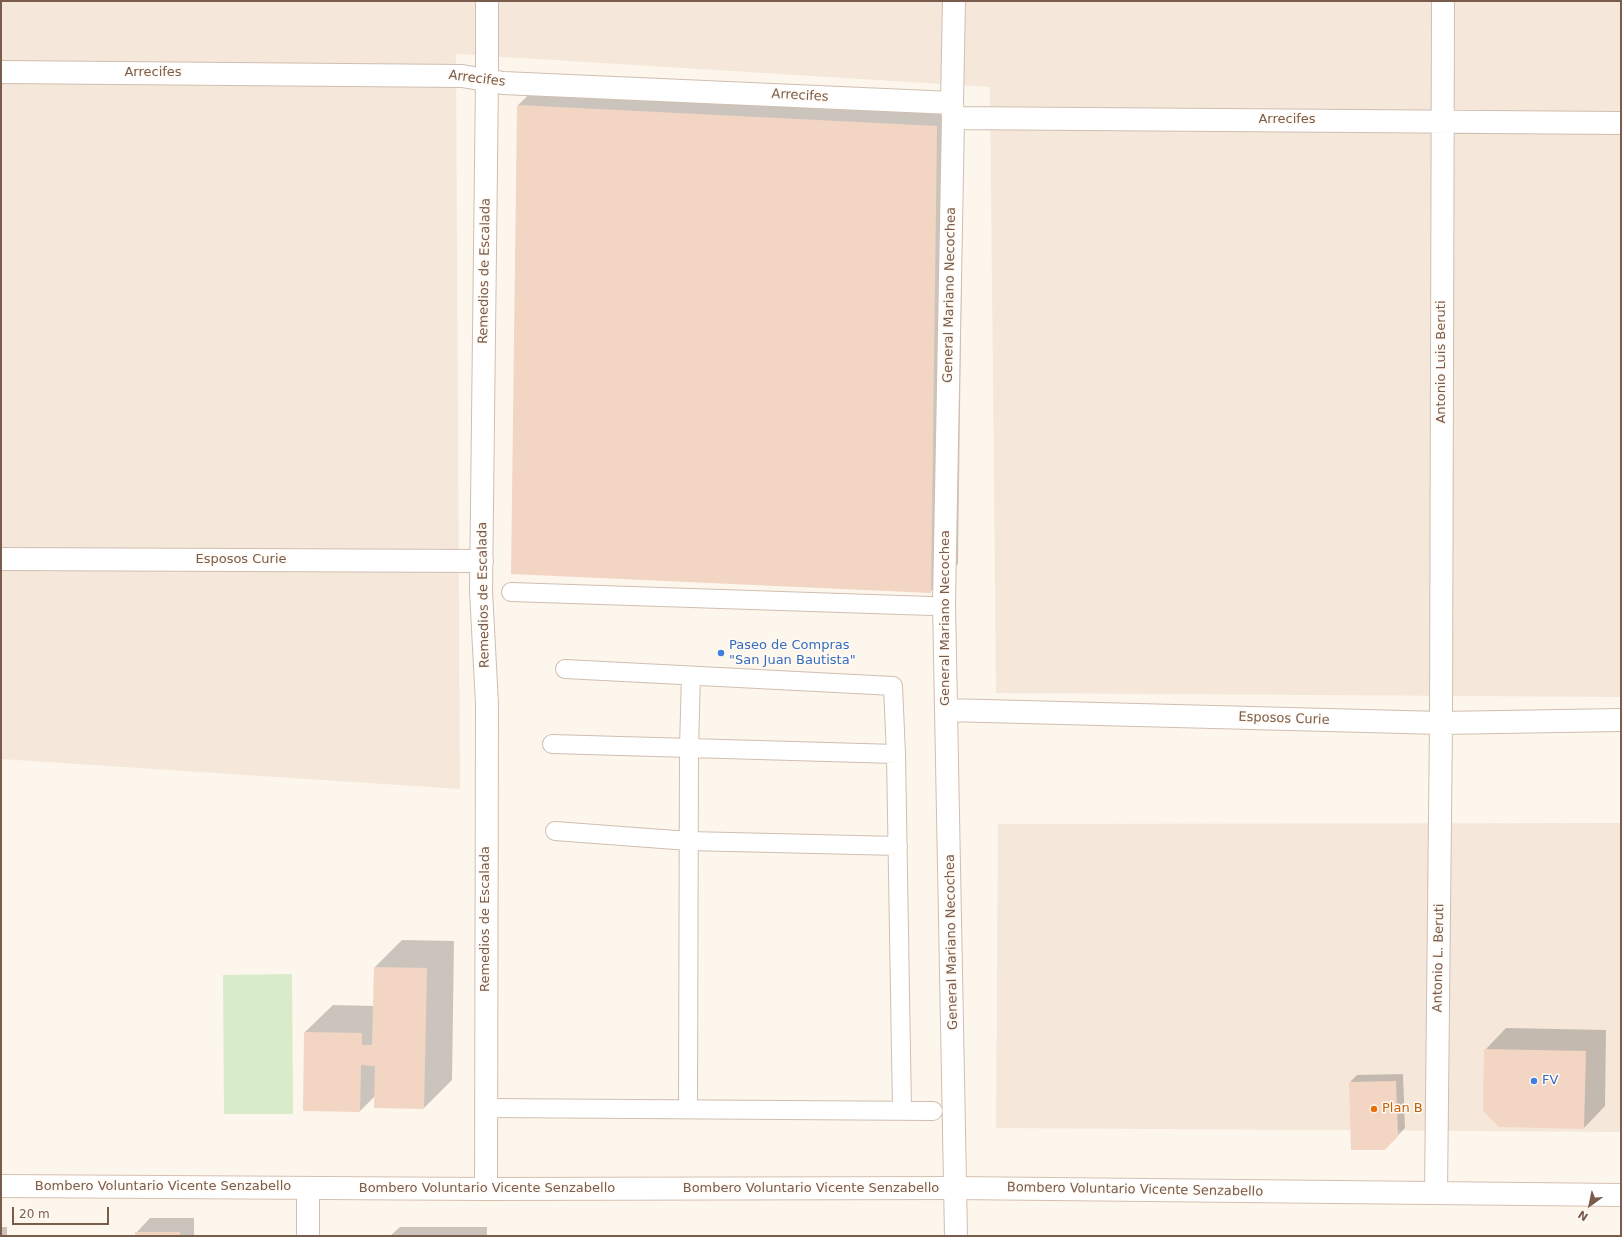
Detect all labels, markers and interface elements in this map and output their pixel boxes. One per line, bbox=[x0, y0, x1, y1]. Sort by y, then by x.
street label: Arrecifes bbox=[124, 65, 182, 81]
street label: Arrecifes bbox=[448, 68, 506, 90]
street label: Arrecifes bbox=[771, 87, 829, 105]
street label: Arrecifes bbox=[1258, 112, 1316, 128]
street label: Remedios de Escalada bbox=[476, 198, 494, 344]
street label: General Mariano Necochea bbox=[941, 207, 959, 383]
street label: Antonio Luis Beruti bbox=[1434, 300, 1450, 424]
street label: Remedios de Escalada bbox=[475, 522, 493, 668]
street label: General Mariano Necochea bbox=[938, 530, 954, 706]
street label: Esposos Curie bbox=[195, 552, 287, 568]
place label: Paseo de Compras "San Juan Bautista" bbox=[729, 638, 856, 669]
marker: Paseo de Compras "San Juan Bautista" bbox=[716, 648, 726, 658]
street label: Esposos Curie bbox=[1238, 710, 1330, 728]
street label: Remedios de Escalada bbox=[478, 846, 494, 992]
street label: General Mariano Necochea bbox=[943, 854, 961, 1030]
street label: Antonio L. Beruti bbox=[1430, 903, 1448, 1013]
place label: FV bbox=[1542, 1073, 1558, 1089]
marker: FV bbox=[1529, 1076, 1539, 1086]
place label: Plan B bbox=[1382, 1101, 1423, 1117]
marker: Plan B bbox=[1369, 1104, 1379, 1114]
street label: Bombero Voluntario Vicente Senzabello bbox=[35, 1179, 291, 1195]
street label: Bombero Voluntario Vicente Senzabello bbox=[1007, 1180, 1263, 1200]
street label: Bombero Voluntario Vicente Senzabello bbox=[359, 1181, 615, 1197]
street label: Bombero Voluntario Vicente Senzabello bbox=[683, 1181, 939, 1197]
north arrow bbox=[1570, 1185, 1610, 1225]
scale bar bbox=[14, 1199, 111, 1225]
text: 20 m bbox=[19, 1207, 50, 1221]
text: N bbox=[1576, 1208, 1591, 1223]

